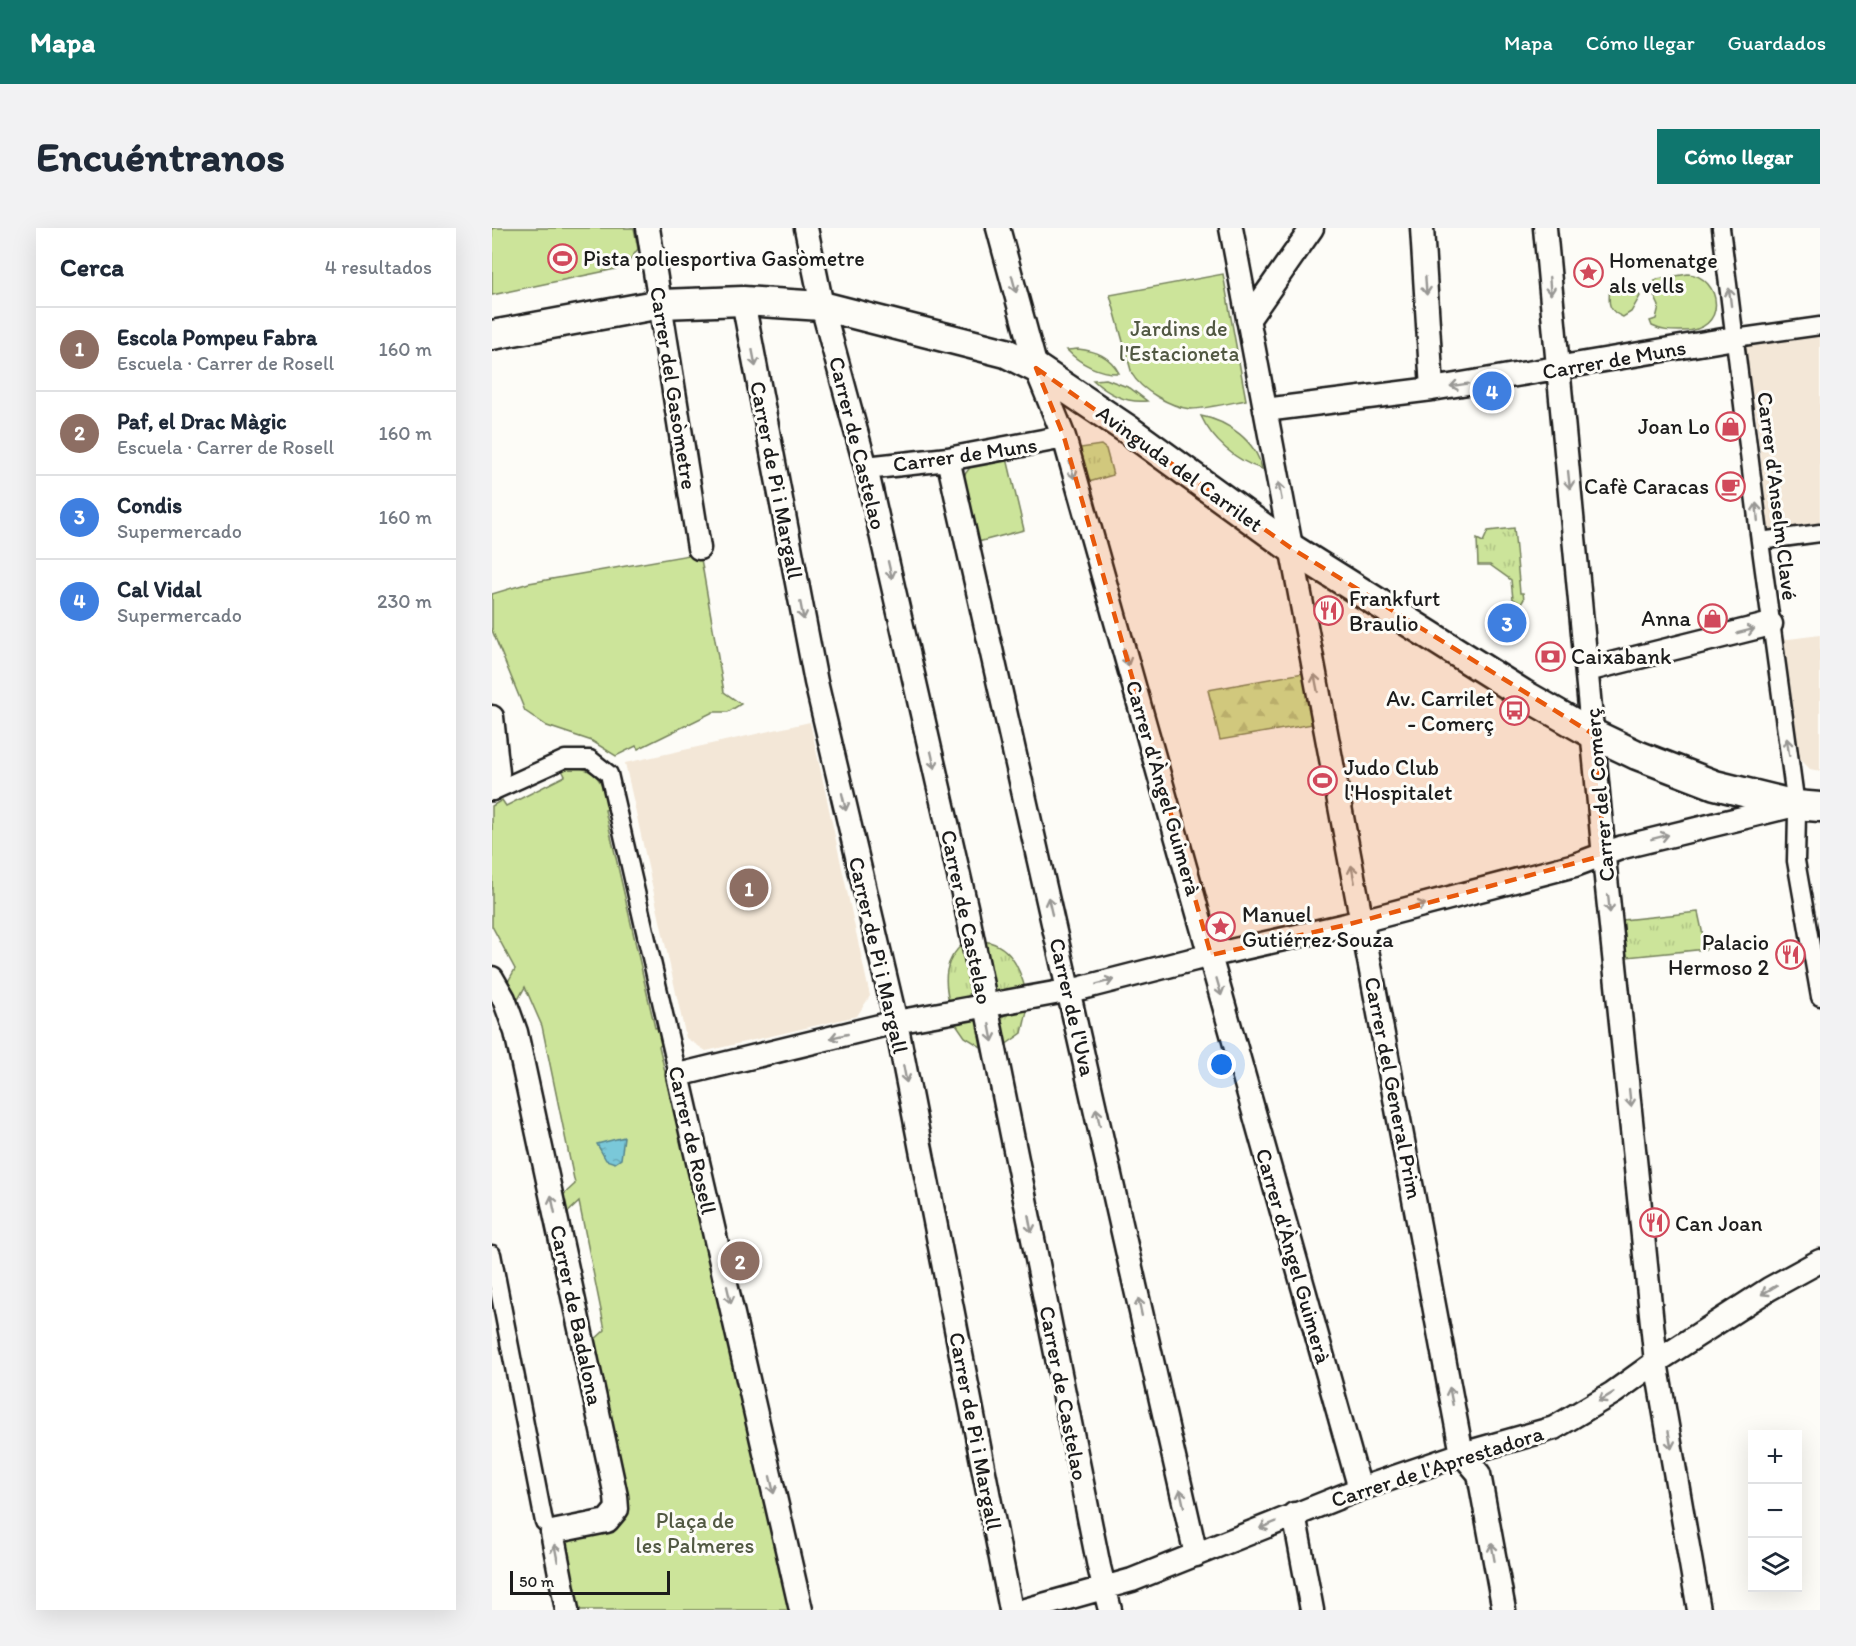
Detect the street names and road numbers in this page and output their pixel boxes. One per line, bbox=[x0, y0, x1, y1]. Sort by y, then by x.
street label: Carrer del Gasòmetre bbox=[644, 285, 703, 491]
street label: Carrer de Muns bbox=[1540, 334, 1688, 385]
street label: Carrer de Castelao bbox=[823, 354, 892, 533]
street label: Carrer de Pi i Margall bbox=[744, 379, 809, 581]
street label: Carrer d'Anselm Clavé bbox=[1751, 390, 1804, 602]
street label: Avinguda del Carrilet bbox=[1091, 399, 1268, 538]
street label: Carrer de Muns bbox=[891, 431, 1039, 478]
street label: Carrer d'Àngel Guimerà bbox=[1120, 677, 1207, 900]
street label: Carrer del Comerç bbox=[1578, 707, 1621, 883]
street label: Carrer de Castelao bbox=[935, 827, 998, 1007]
street label: Carrer de Pi i Margall bbox=[843, 854, 914, 1056]
street label: Carrer de l'Uva bbox=[1043, 935, 1102, 1079]
street label: Carrer del General Prim bbox=[1359, 975, 1428, 1202]
street label: Carrer de Rosell bbox=[662, 1063, 723, 1217]
street label: Carrer d'Àngel Guimerà bbox=[1250, 1145, 1337, 1368]
street label: Carrer de Badalona bbox=[544, 1222, 609, 1408]
street label: Carrer de Castelao bbox=[1033, 1303, 1094, 1483]
street label: Carrer de Pi i Margall bbox=[943, 1330, 1008, 1532]
street label: Carrer de l'Aprestadora bbox=[1328, 1419, 1547, 1514]

